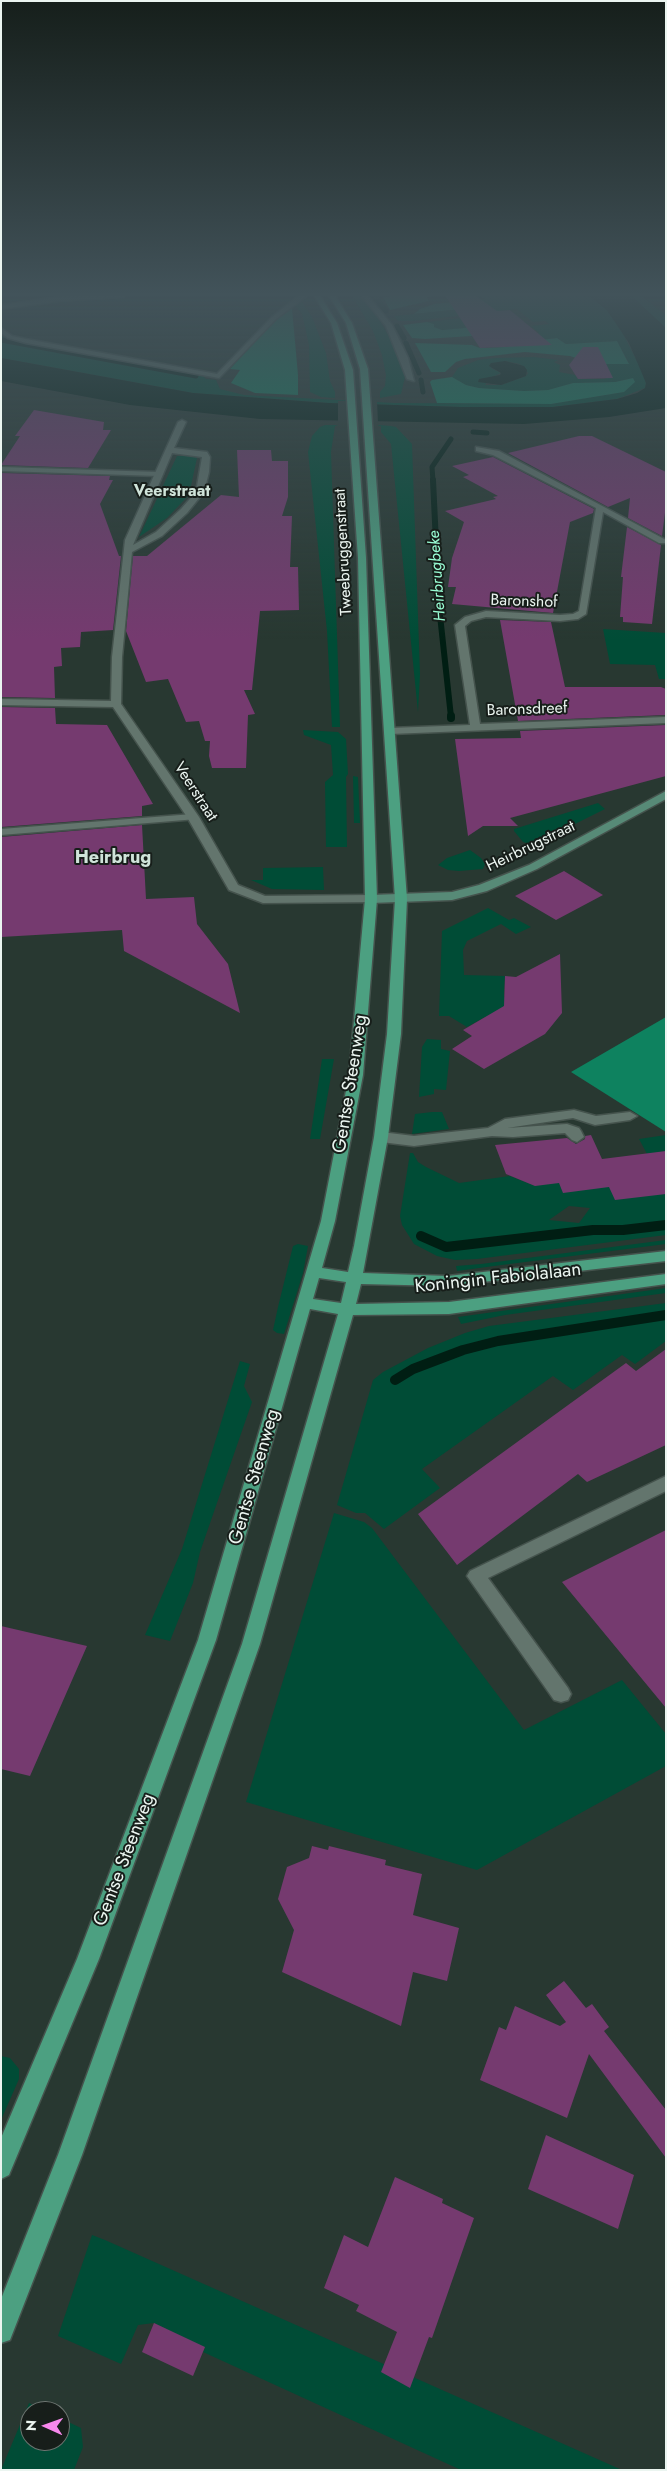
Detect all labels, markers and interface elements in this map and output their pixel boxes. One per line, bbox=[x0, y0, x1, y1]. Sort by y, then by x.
district label: Veerstraat bbox=[134, 482, 210, 502]
street label: Tweebruggenstraat bbox=[331, 488, 357, 616]
water label: Heirbrugbeke bbox=[425, 530, 451, 622]
street label: Baronshof bbox=[490, 591, 558, 613]
street label: Baronsdreef bbox=[486, 699, 568, 721]
street label: Veerstraat bbox=[169, 759, 221, 825]
street label: Heirbrugstraat bbox=[483, 817, 579, 877]
district label: Heirbrug bbox=[75, 848, 151, 870]
street label: Gentse Steenweg bbox=[329, 1013, 373, 1155]
street label: Koningin Fabiolalaan bbox=[414, 1259, 582, 1299]
street label: Gentse Steenweg bbox=[225, 1407, 285, 1547]
street label: Gentse Steenweg bbox=[89, 1791, 161, 1929]
north arrow bbox=[20, 2401, 70, 2451]
text: N bbox=[21, 2420, 41, 2431]

